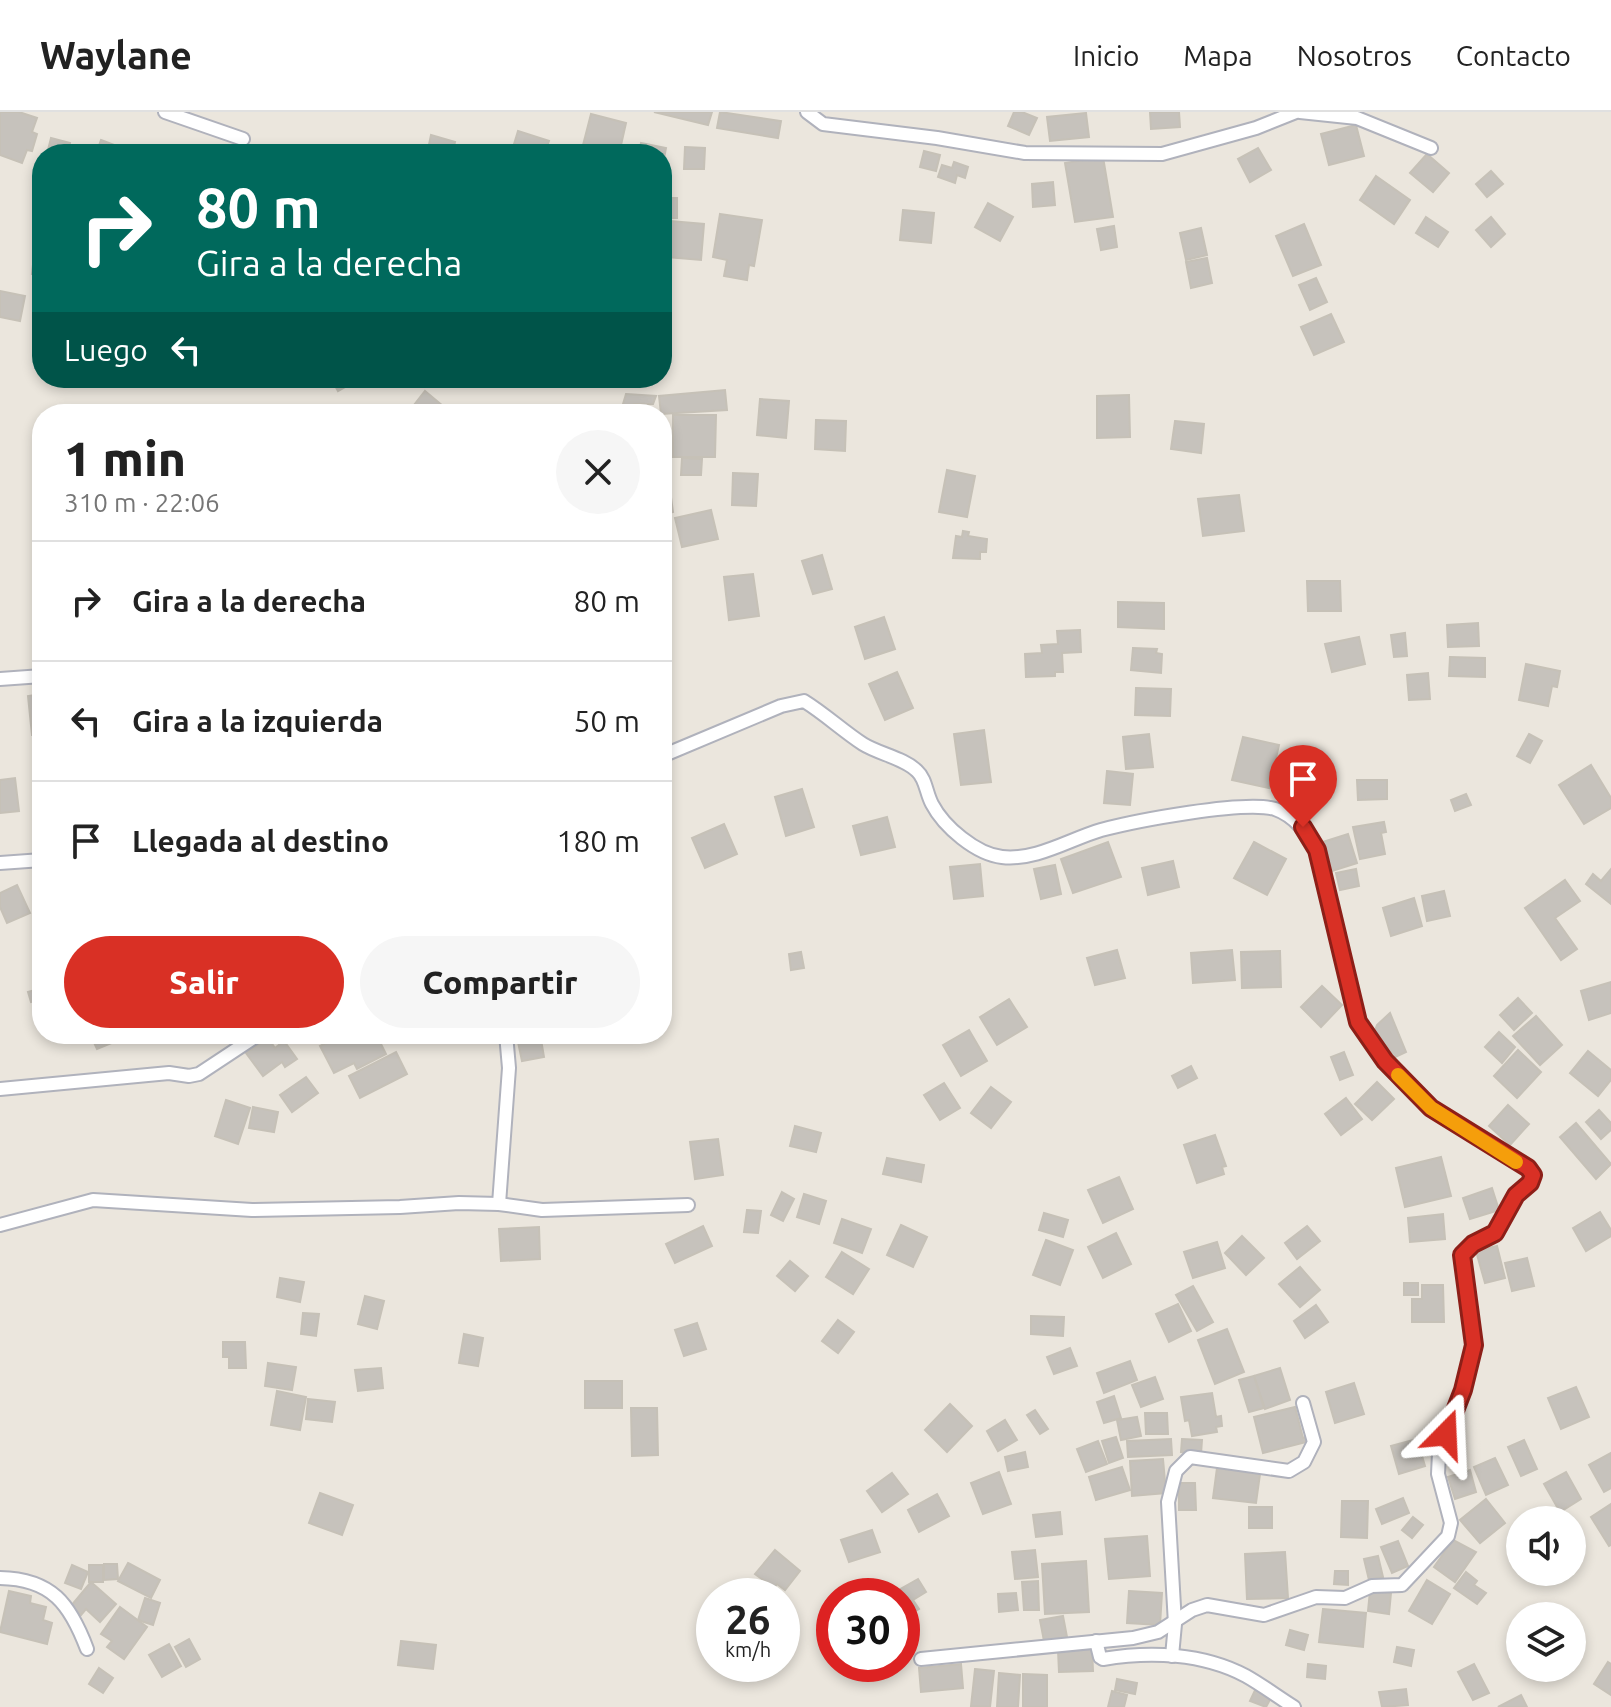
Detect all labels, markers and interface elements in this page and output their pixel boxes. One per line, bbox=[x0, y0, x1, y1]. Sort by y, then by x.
text: Waylane bbox=[40, 34, 192, 76]
text: Inicio bbox=[1073, 40, 1139, 71]
text: Mapa bbox=[1183, 40, 1253, 71]
text: Nosotros bbox=[1297, 40, 1412, 71]
text: Contacto bbox=[1456, 40, 1571, 71]
icon: right bbox=[64, 176, 168, 280]
text: 80 m bbox=[196, 176, 321, 239]
text: Gira a la derecha bbox=[196, 242, 462, 283]
icon: left bbox=[164, 328, 208, 372]
text: Luego bbox=[64, 333, 148, 367]
button: close bbox=[556, 430, 640, 514]
text: 1 min bbox=[64, 431, 186, 485]
text: 310 m · 22:06 bbox=[64, 488, 220, 517]
icon: right bbox=[64, 579, 108, 623]
text: Gira a la derecha bbox=[132, 584, 366, 618]
text: 80 m bbox=[573, 584, 640, 618]
icon: left bbox=[64, 699, 108, 743]
text: Gira a la izquierda bbox=[132, 704, 383, 738]
text: 50 m bbox=[573, 704, 640, 738]
pin bbox=[1269, 745, 1337, 827]
icon: arrive bbox=[1281, 757, 1325, 801]
icon: arrive bbox=[64, 819, 108, 863]
text: Llegada al destino bbox=[132, 824, 389, 858]
text: 180 m bbox=[556, 824, 640, 858]
button: Salir bbox=[64, 936, 344, 1028]
button: Compartir bbox=[360, 936, 640, 1028]
position arrow bbox=[1404, 1392, 1488, 1476]
map controls bbox=[1506, 1506, 1586, 1682]
button: sound bbox=[1506, 1506, 1586, 1586]
speed limit sign: 30 bbox=[816, 1578, 920, 1682]
text: 26 bbox=[725, 1597, 771, 1642]
button: layers bbox=[1506, 1602, 1586, 1682]
text: km/h bbox=[725, 1638, 771, 1661]

